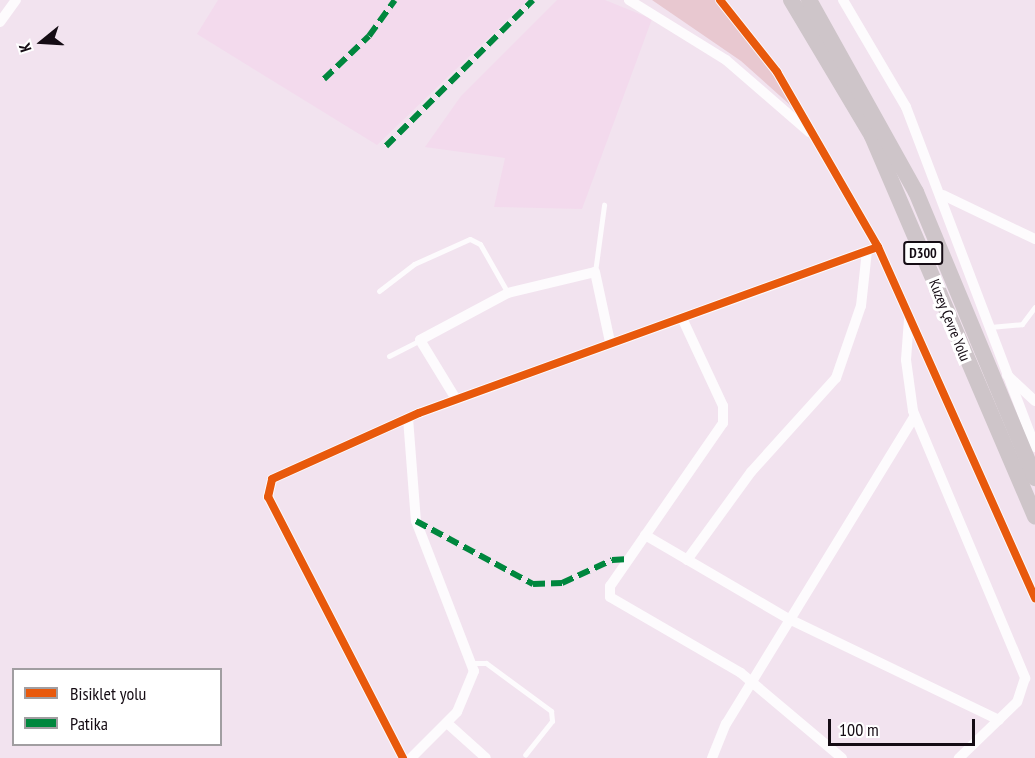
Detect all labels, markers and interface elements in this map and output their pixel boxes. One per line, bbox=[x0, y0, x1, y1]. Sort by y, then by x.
north arrow bbox=[12, 12, 72, 72]
text: K bbox=[14, 41, 36, 55]
road number: D300 bbox=[902, 242, 944, 264]
street label: Kuzey Çevre Yolu bbox=[925, 276, 975, 364]
legend bbox=[12, 668, 222, 746]
text: Bisiklet yolu bbox=[70, 682, 146, 705]
scale bar bbox=[831, 707, 978, 745]
text: Patika bbox=[70, 712, 108, 735]
text: 100 m bbox=[839, 718, 879, 741]

